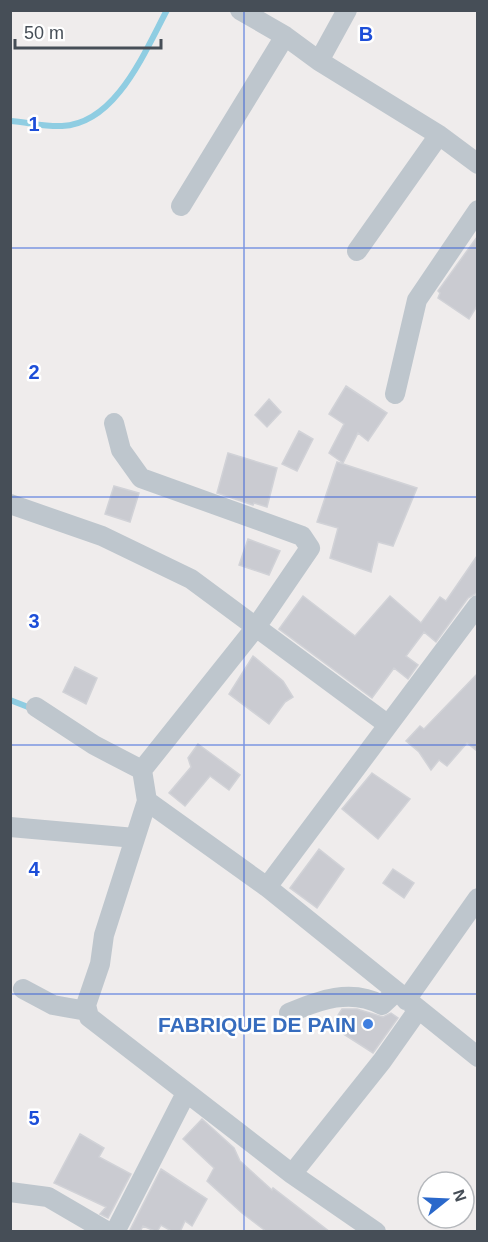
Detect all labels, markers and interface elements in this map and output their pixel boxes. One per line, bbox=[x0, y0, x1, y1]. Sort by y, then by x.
scale bar bbox=[15, 12, 160, 50]
text: 50 m bbox=[24, 23, 64, 43]
text: B bbox=[359, 23, 373, 45]
text: 1 bbox=[28, 113, 40, 135]
text: 2 bbox=[28, 361, 40, 383]
text: 3 bbox=[28, 610, 40, 632]
text: 4 bbox=[28, 858, 40, 880]
place label: FABRIQUE DE PAIN bbox=[158, 1013, 356, 1036]
marker: FABRIQUE DE PAIN bbox=[361, 1017, 375, 1031]
text: 5 bbox=[28, 1107, 40, 1129]
north arrow bbox=[416, 1170, 476, 1230]
text: N bbox=[450, 1187, 470, 1204]

